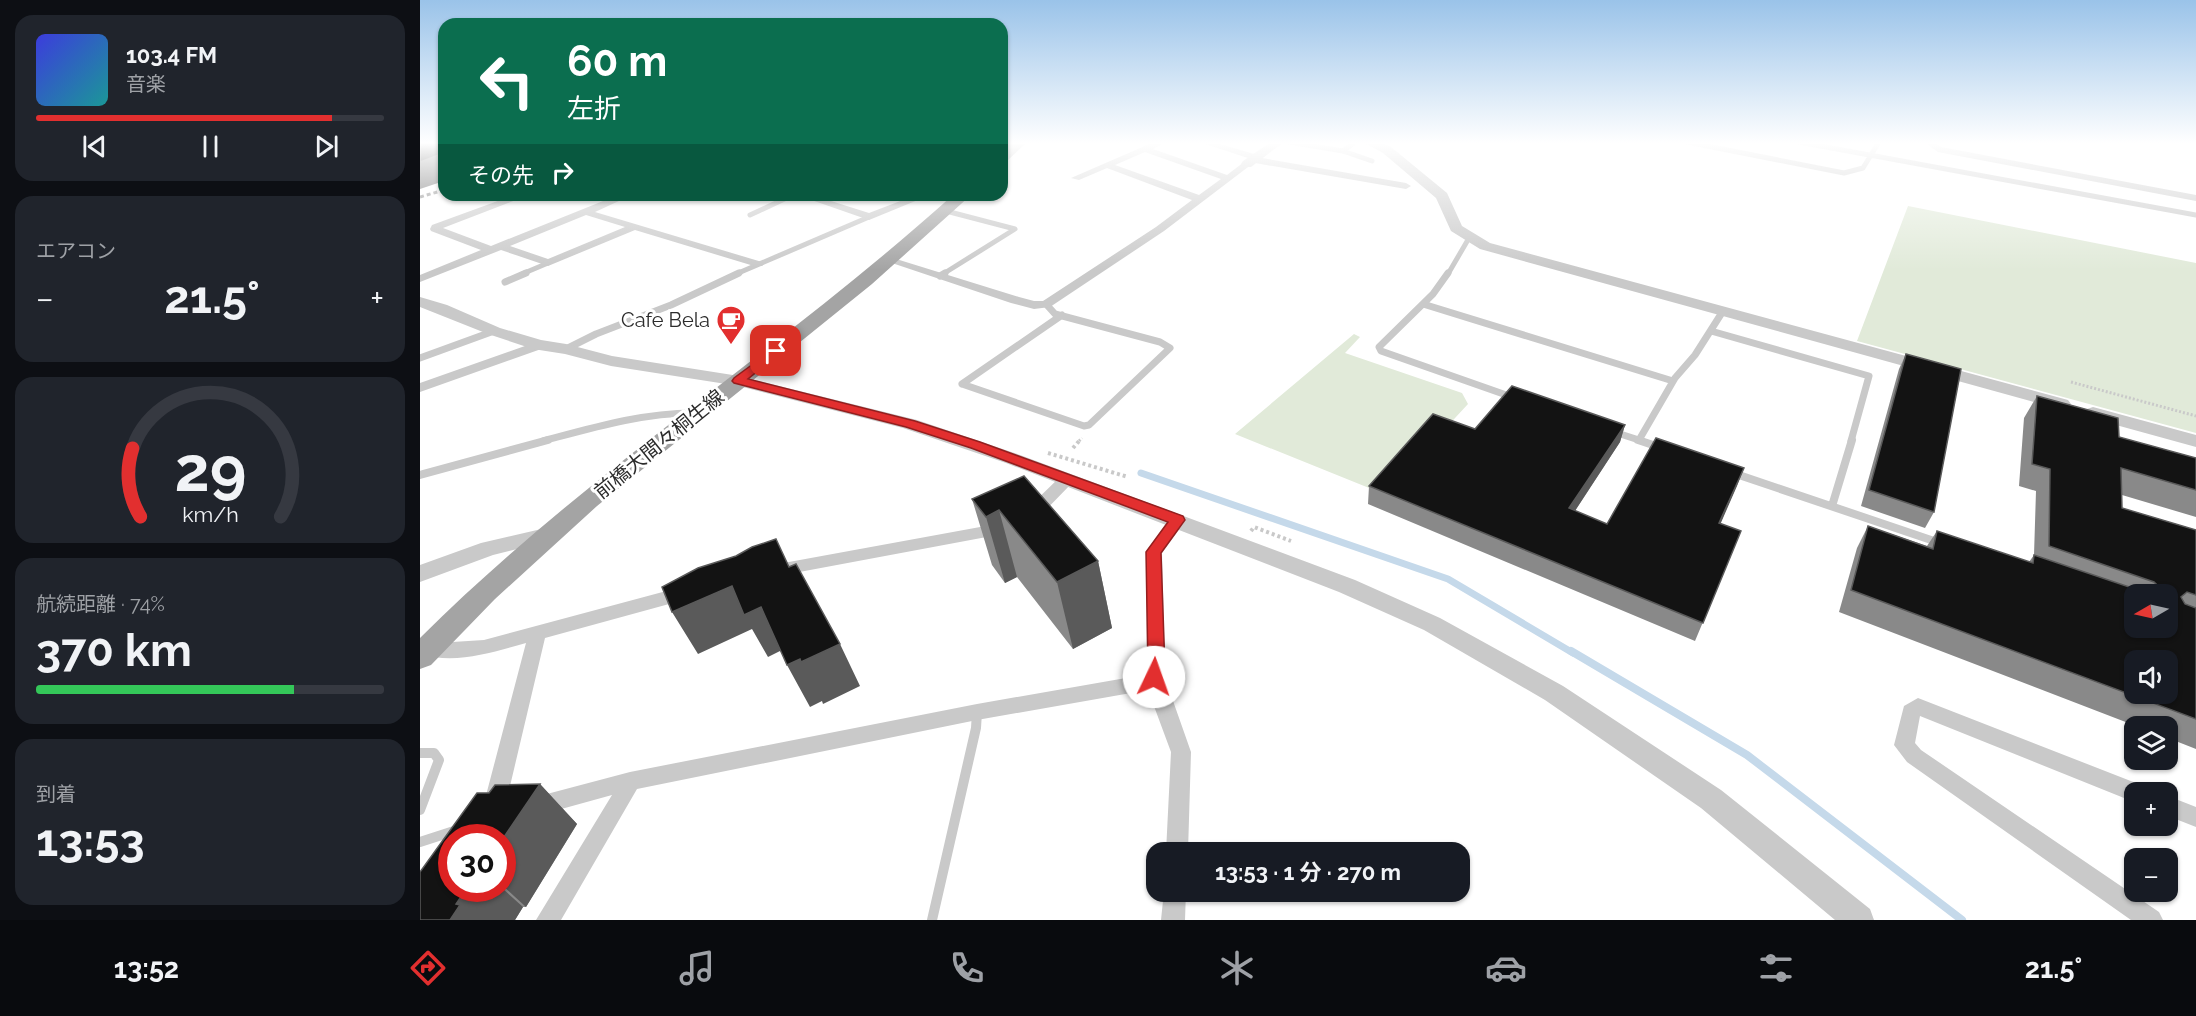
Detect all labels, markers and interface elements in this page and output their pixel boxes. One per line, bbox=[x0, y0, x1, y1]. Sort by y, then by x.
text: 60 m bbox=[567, 37, 667, 86]
text: 103.4 FM bbox=[126, 42, 217, 68]
icon: left bbox=[468, 42, 546, 120]
text: 音楽 bbox=[126, 72, 166, 96]
text: 左折 bbox=[567, 93, 621, 124]
icon: previous bbox=[78, 130, 111, 163]
icon: pause bbox=[194, 130, 227, 163]
icon: next bbox=[310, 130, 343, 163]
icon: right bbox=[546, 156, 579, 189]
text: その先 bbox=[468, 162, 534, 188]
text: エアコン bbox=[36, 239, 116, 263]
text: 21.5° bbox=[164, 271, 260, 324]
text: − bbox=[36, 279, 54, 318]
text: + bbox=[370, 279, 384, 318]
cafe icon: Cafe Bela bbox=[715, 304, 747, 346]
place label: Cafe Bela bbox=[621, 308, 710, 332]
pin bbox=[750, 325, 801, 376]
icon: arrive bbox=[759, 334, 792, 367]
street label: 前橋大間々桐生線 bbox=[589, 384, 729, 504]
text: 29 bbox=[174, 432, 246, 506]
text: km/h bbox=[182, 502, 238, 527]
north arrow bbox=[2124, 584, 2178, 638]
map controls bbox=[2124, 584, 2178, 902]
text: 航続距離 · 74% bbox=[36, 592, 165, 616]
text: 370 km bbox=[36, 624, 192, 677]
position arrow bbox=[1122, 645, 1186, 709]
button: sound bbox=[2124, 650, 2178, 704]
button: layers bbox=[2124, 716, 2178, 770]
text: 到着 bbox=[36, 782, 76, 806]
button: + bbox=[2124, 782, 2178, 836]
text: 13:53 bbox=[36, 814, 145, 867]
speed limit sign: 30 bbox=[438, 824, 516, 902]
button: − bbox=[2124, 848, 2178, 902]
text: 13:53 · 1 分 · 270 m bbox=[1215, 859, 1401, 885]
icon: directions bbox=[407, 947, 449, 989]
icon: music bbox=[676, 947, 718, 989]
icon: phone bbox=[946, 947, 988, 989]
icon: climate bbox=[1216, 947, 1258, 989]
icon: car bbox=[1485, 947, 1527, 989]
icon: filters bbox=[1755, 947, 1797, 989]
text: 13:52 bbox=[114, 953, 179, 984]
text: 21.5° bbox=[2025, 953, 2082, 984]

